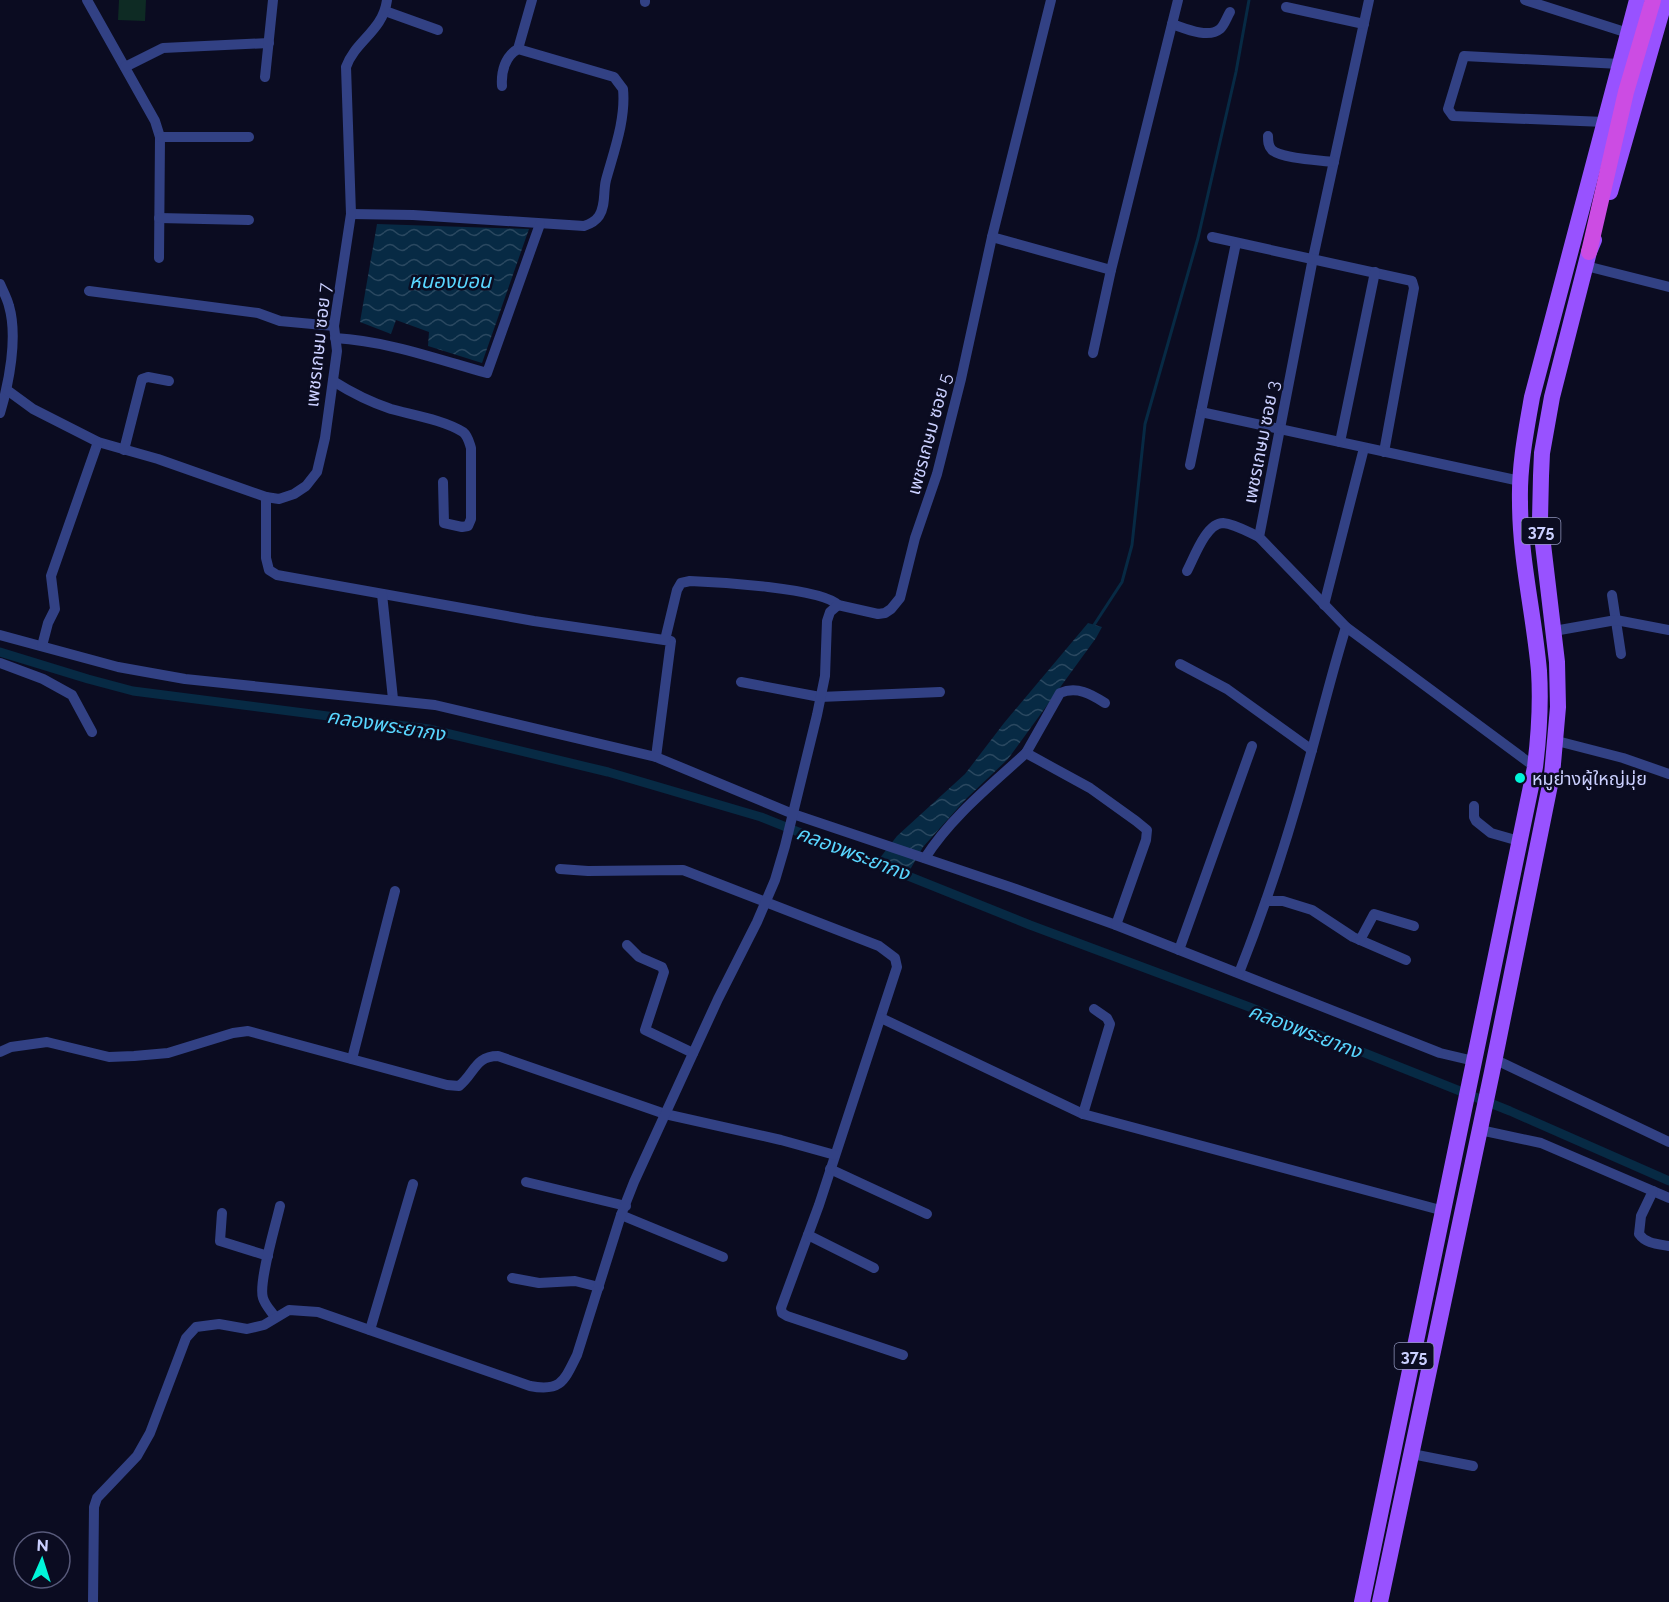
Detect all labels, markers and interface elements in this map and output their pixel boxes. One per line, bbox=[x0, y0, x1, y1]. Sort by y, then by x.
water label: หนองบอน bbox=[409, 269, 493, 293]
street label: เพชรเกษม ซอย 7 bbox=[301, 282, 335, 408]
street label: เพชรเกษม ซอย 5 bbox=[903, 371, 955, 497]
street label: เพชรเกษม ซอย 3 bbox=[1239, 379, 1283, 505]
road number: 375 bbox=[1522, 518, 1560, 544]
water label: คลองพระยากง bbox=[325, 704, 448, 746]
place label: หมูย่างผู้ใหญ่มุ่ย bbox=[1532, 768, 1647, 791]
marker: หมูย่างผู้ใหญ่มุ่ย bbox=[1513, 771, 1527, 785]
water label: คลองพระยากง bbox=[793, 820, 914, 886]
water label: คลองพระยากง bbox=[1245, 998, 1366, 1064]
road number: 375 bbox=[1394, 1343, 1434, 1369]
north arrow bbox=[12, 1530, 72, 1590]
text: N bbox=[36, 1536, 49, 1555]

